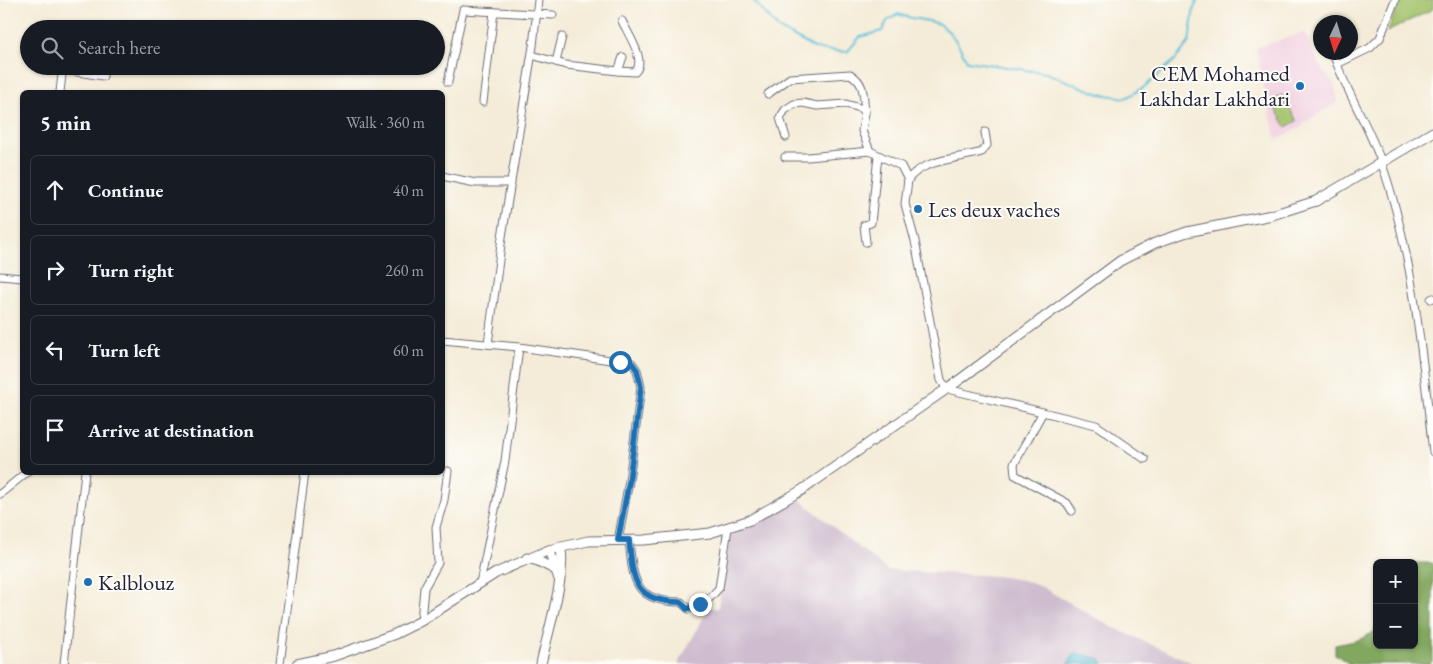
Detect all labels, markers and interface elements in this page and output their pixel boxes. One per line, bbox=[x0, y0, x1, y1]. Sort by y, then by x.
north arrow bbox=[1313, 15, 1358, 60]
search box bbox=[20, 20, 445, 75]
icon: search bbox=[38, 34, 66, 62]
text: Search here bbox=[78, 35, 160, 60]
place label: CEM Mohamed Lakhdar Lakhdari bbox=[1139, 59, 1291, 113]
marker: CEM Mohamed Lakhdar Lakhdari bbox=[1294, 80, 1306, 92]
text: 5 min bbox=[40, 109, 91, 136]
text: Walk · 360 m bbox=[346, 112, 425, 133]
icon: ahead bbox=[41, 176, 69, 204]
text: Continue bbox=[88, 178, 163, 203]
text: 40 m bbox=[393, 180, 424, 201]
place label: Les deux vaches bbox=[928, 195, 1060, 224]
marker: Les deux vaches bbox=[912, 203, 924, 215]
icon: right bbox=[41, 256, 69, 284]
text: Turn right bbox=[88, 258, 174, 283]
text: 260 m bbox=[385, 260, 424, 281]
icon: left bbox=[41, 336, 69, 364]
text: Turn left bbox=[88, 338, 160, 363]
text: 60 m bbox=[393, 340, 424, 361]
route start bbox=[609, 351, 632, 374]
icon: arrive bbox=[41, 416, 69, 444]
text: Arrive at destination bbox=[88, 418, 254, 443]
map controls bbox=[1373, 559, 1418, 649]
button: + bbox=[1373, 559, 1418, 604]
place label: Kalblouz bbox=[98, 568, 175, 597]
marker: Kalblouz bbox=[82, 576, 94, 588]
route end bbox=[689, 593, 712, 616]
button: − bbox=[1373, 604, 1418, 649]

